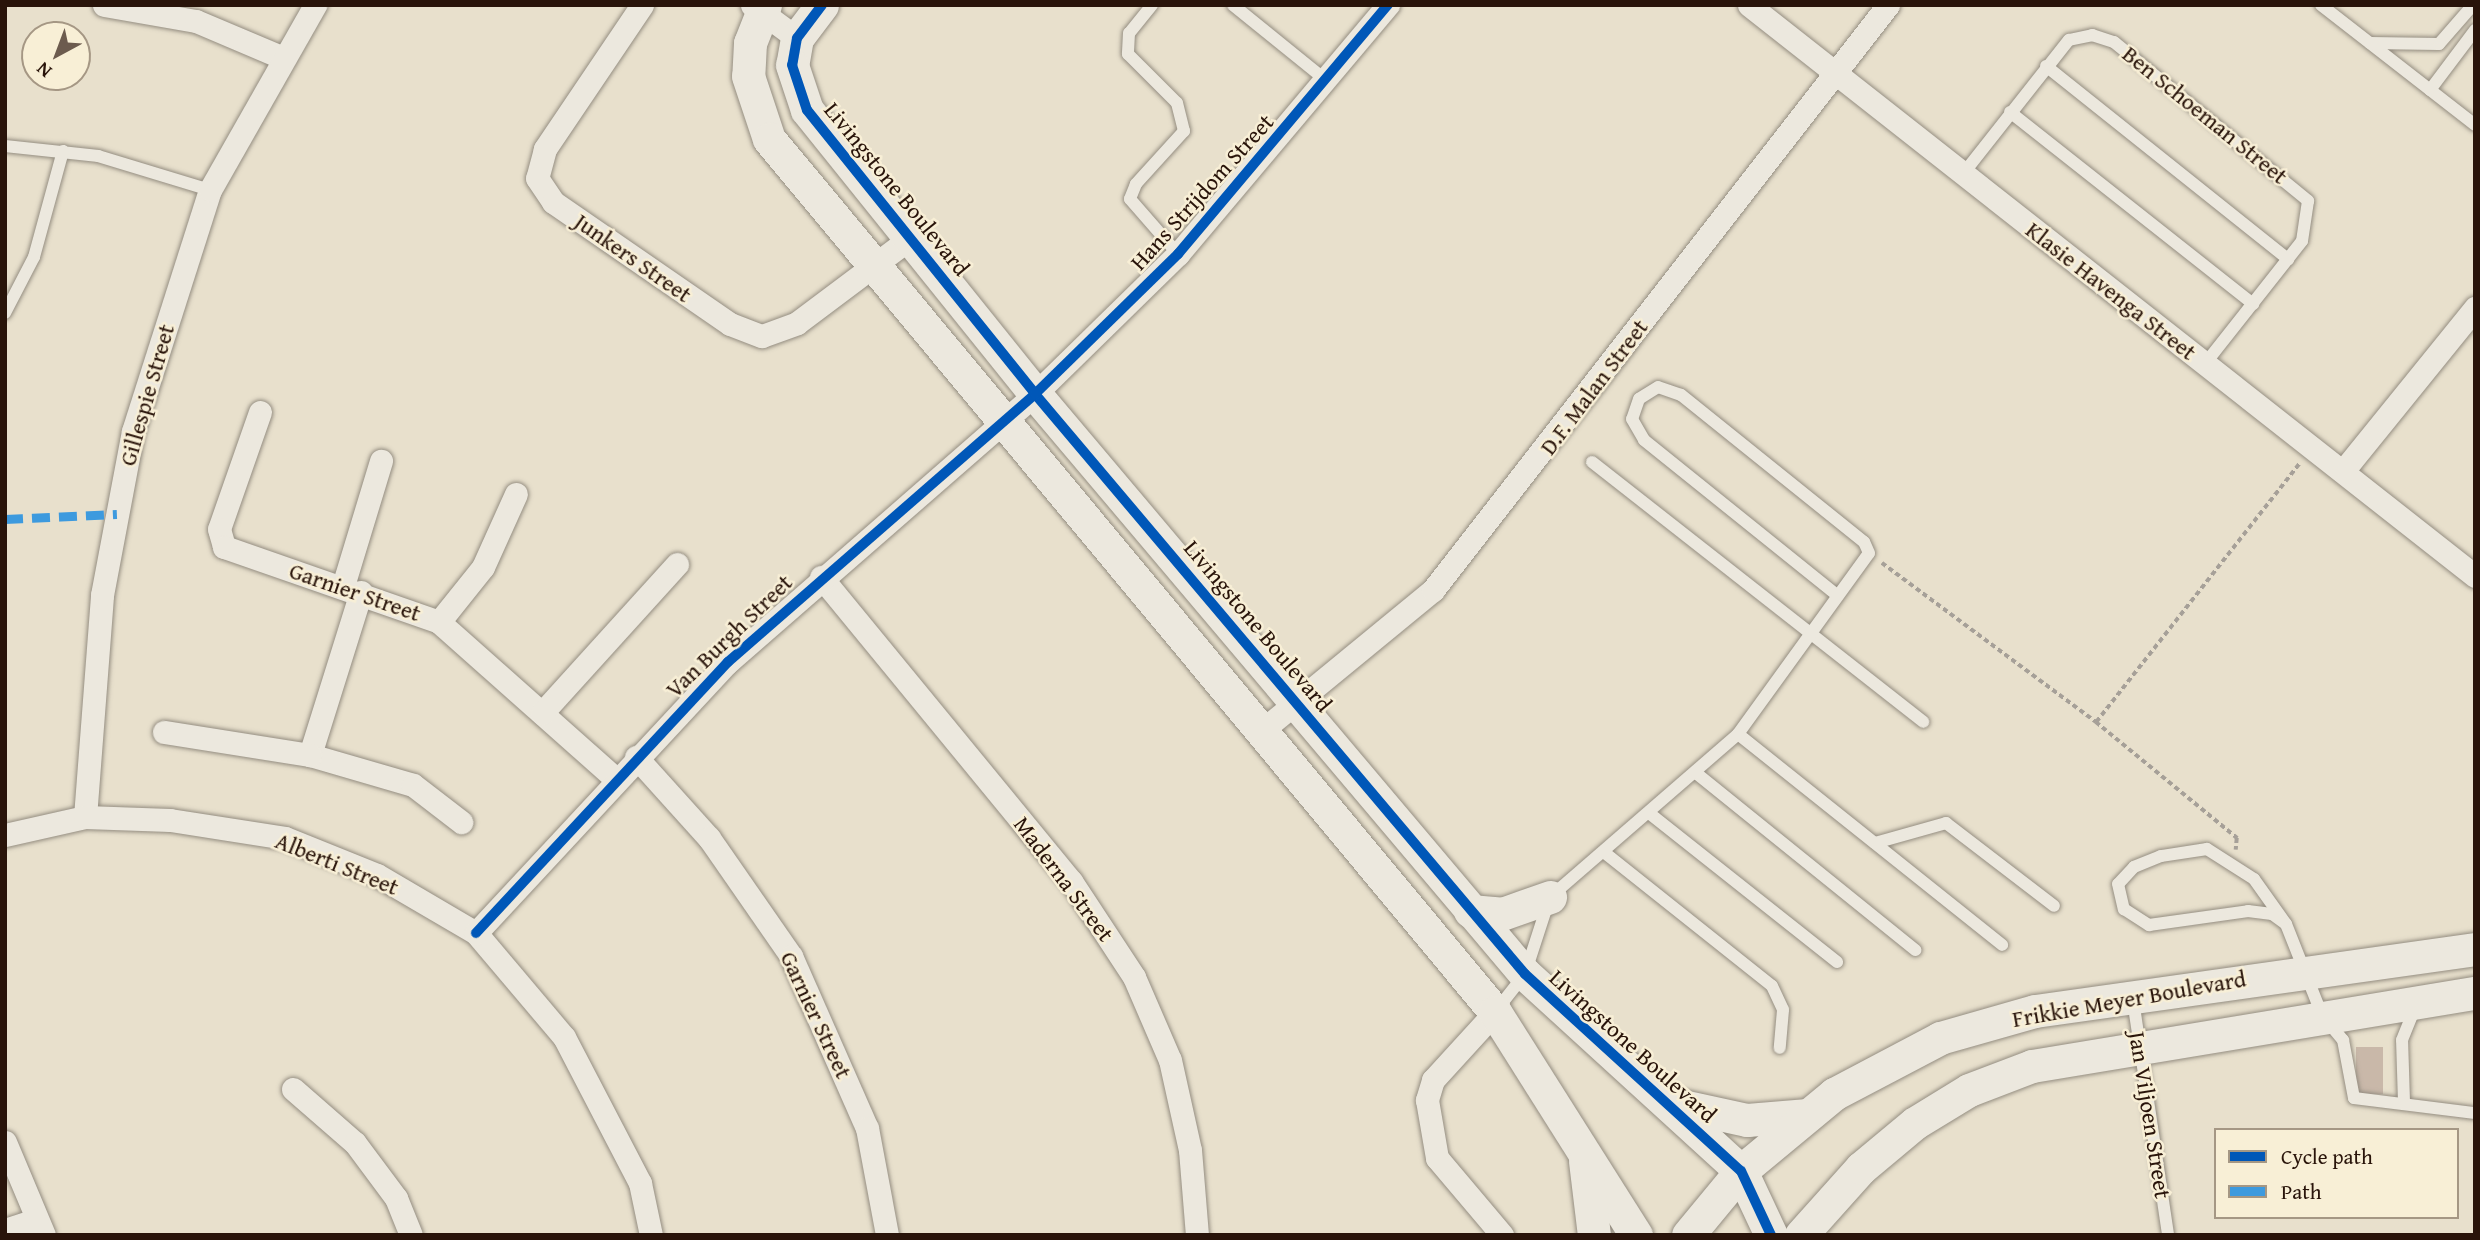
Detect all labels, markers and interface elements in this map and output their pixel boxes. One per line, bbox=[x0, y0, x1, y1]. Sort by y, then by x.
north arrow bbox=[21, 21, 91, 91]
street label: Ben Schoeman Street bbox=[2117, 40, 2293, 190]
text: N bbox=[30, 56, 58, 85]
street label: Livingstone Boulevard bbox=[818, 97, 976, 281]
street label: Hans Strijdom Street bbox=[1125, 108, 1279, 276]
street label: Junkers Street bbox=[569, 208, 697, 308]
street label: Klasie Havenga Street bbox=[2020, 216, 2202, 366]
street label: D.F. Malan Street bbox=[1534, 314, 1654, 460]
street label: Gillespie Street bbox=[114, 321, 180, 469]
street label: Livingstone Boulevard bbox=[1178, 535, 1338, 717]
street label: Garnier Street bbox=[286, 557, 424, 627]
street label: Van Burgh Street bbox=[660, 569, 798, 703]
street label: Maderna Street bbox=[1008, 811, 1120, 947]
street label: Alberti Street bbox=[271, 827, 403, 901]
street label: Garnier Street bbox=[775, 947, 857, 1083]
street label: Livingstone Boulevard bbox=[1544, 964, 1722, 1128]
street label: Frikkie Meyer Boulevard bbox=[2010, 965, 2248, 1033]
street label: Jan Viljoen Street bbox=[2123, 1029, 2177, 1201]
legend bbox=[2214, 1128, 2459, 1219]
text: Cycle path bbox=[2281, 1141, 2373, 1172]
text: Path bbox=[2281, 1176, 2321, 1207]

